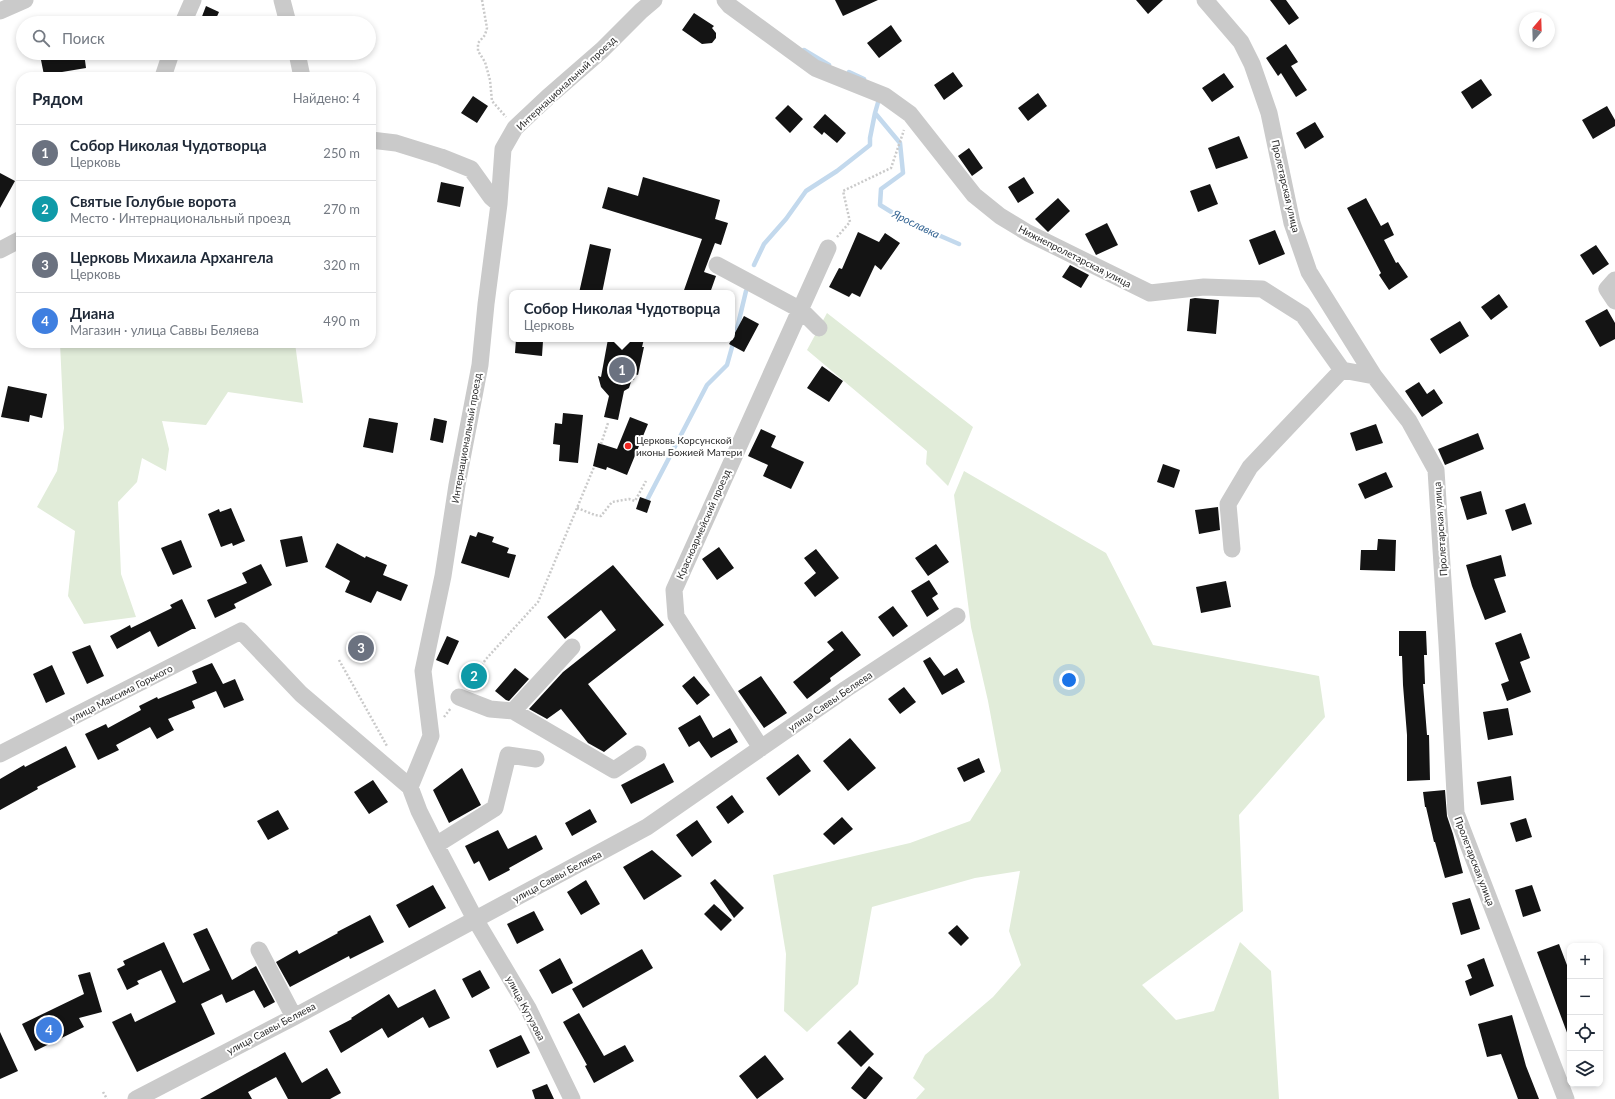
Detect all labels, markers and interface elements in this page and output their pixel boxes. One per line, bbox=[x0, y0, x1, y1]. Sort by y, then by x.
north arrow bbox=[1519, 12, 1555, 48]
search box bbox=[16, 16, 376, 60]
icon: search bbox=[30, 27, 52, 49]
text: Поиск bbox=[62, 29, 105, 47]
street label: Интернациональный проезд bbox=[514, 34, 618, 132]
text: Рядом bbox=[32, 88, 83, 109]
text: Найдено: 4 bbox=[293, 90, 360, 106]
text: Собор Николая Чудотворца bbox=[70, 136, 267, 154]
street label: Пролетарская улица bbox=[1269, 138, 1303, 234]
text: 1 bbox=[41, 145, 49, 161]
text: 250 m bbox=[323, 145, 360, 161]
text: Церковь bbox=[70, 154, 120, 170]
text: Святые Голубые ворота bbox=[70, 192, 236, 210]
text: 2 bbox=[41, 201, 49, 217]
text: 270 m bbox=[323, 201, 360, 217]
water label: Ярославка bbox=[890, 206, 942, 241]
text: Место · Интернациональный проезд bbox=[70, 210, 291, 226]
street label: Нижнепролетарская улица bbox=[1016, 222, 1134, 290]
text: Церковь Михаила Архангела bbox=[70, 248, 273, 266]
text: 3 bbox=[41, 257, 49, 273]
text: 320 m bbox=[323, 257, 360, 273]
text: Церковь bbox=[70, 266, 120, 282]
popup bbox=[509, 290, 735, 342]
text: Собор Николая Чудотворца bbox=[524, 299, 720, 317]
text: Диана bbox=[70, 304, 115, 322]
text: 4 bbox=[41, 313, 49, 329]
text: 490 m bbox=[323, 313, 360, 329]
text: Церковь bbox=[524, 317, 574, 333]
text: Магазин · улица Саввы Беляева bbox=[70, 322, 259, 338]
pin: 1 bbox=[609, 355, 635, 385]
street label: Интернациональный проезд bbox=[449, 372, 483, 504]
place label: Церковь Корсунской иконы Божией Матери bbox=[636, 434, 742, 458]
marker: Церковь Корсунской иконы Божией Матери bbox=[623, 441, 633, 451]
street label: Красноармейский проезд bbox=[673, 467, 733, 581]
street label: Пролетарская улица bbox=[1431, 481, 1449, 577]
pin: 3 bbox=[348, 633, 374, 663]
pin: 2 bbox=[461, 661, 487, 691]
street label: улица Максима Горького bbox=[67, 662, 175, 724]
street label: улица Саввы Беляева bbox=[786, 668, 874, 734]
your location bbox=[1059, 670, 1079, 690]
street label: Пролетарская улица bbox=[1452, 815, 1498, 907]
street label: улица Саввы Беляева bbox=[511, 848, 603, 904]
map controls bbox=[1567, 943, 1603, 1087]
button: + bbox=[1567, 943, 1603, 979]
street label: улица Кутузова bbox=[504, 974, 548, 1042]
button: − bbox=[1567, 979, 1603, 1015]
street label: улица Саввы Беляева bbox=[225, 1000, 317, 1056]
pin: 4 bbox=[36, 1015, 62, 1045]
button: locate bbox=[1567, 1015, 1603, 1051]
button: layers bbox=[1567, 1051, 1603, 1087]

